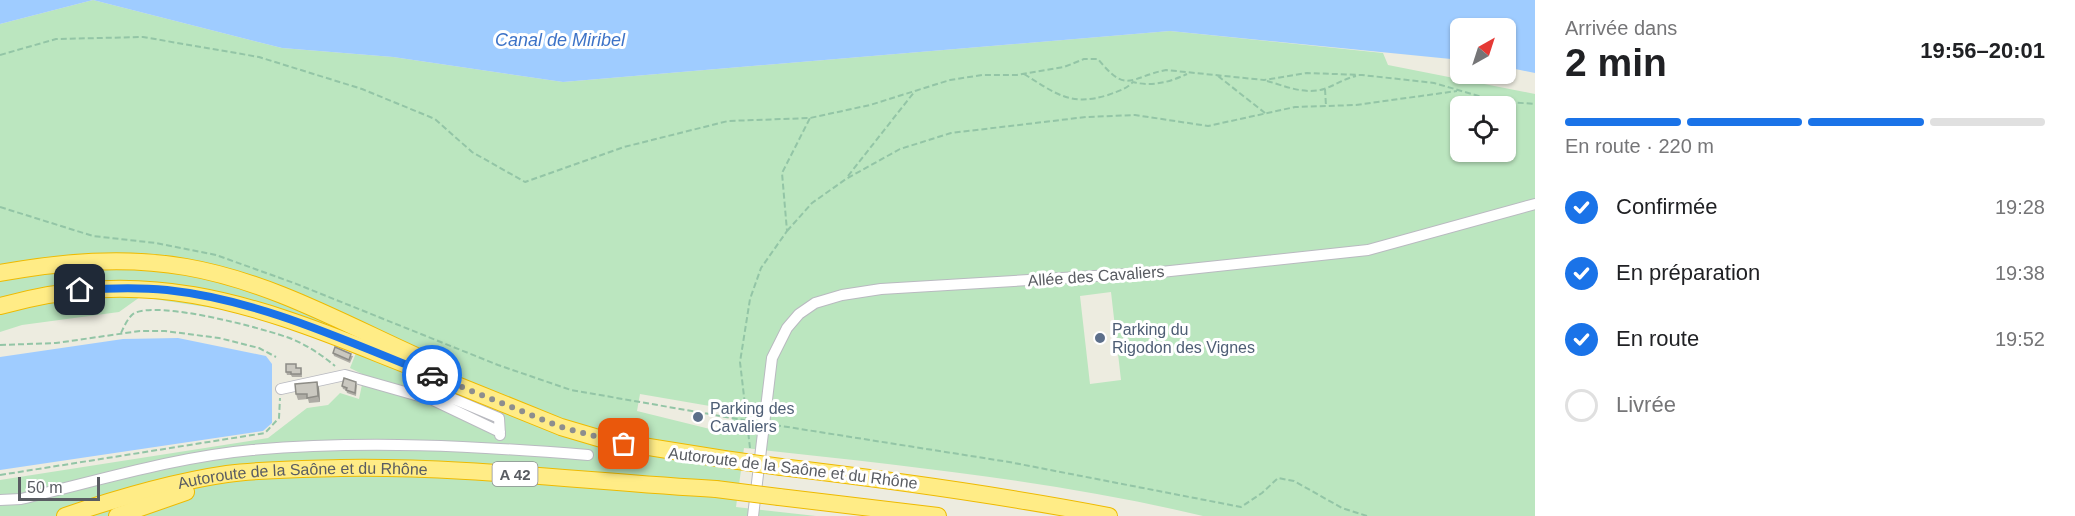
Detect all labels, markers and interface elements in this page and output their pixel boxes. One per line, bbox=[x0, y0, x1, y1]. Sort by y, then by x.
text: Arrivée dans bbox=[1565, 17, 1677, 39]
north arrow bbox=[1450, 18, 1516, 84]
map controls bbox=[1450, 18, 1516, 162]
water label: Canal de Miribel bbox=[495, 30, 626, 50]
text: 19:56–20:01 bbox=[1920, 38, 2045, 63]
text: 2 min bbox=[1565, 41, 1667, 84]
button: locate bbox=[1450, 96, 1516, 162]
text: En route · 220 m bbox=[1565, 135, 1714, 157]
icon: check bbox=[1565, 191, 1598, 224]
text: Confirmée bbox=[1616, 194, 1717, 219]
text: 19:28 bbox=[1995, 196, 2045, 218]
icon: check bbox=[1565, 257, 1598, 290]
text: En préparation bbox=[1616, 260, 1760, 285]
text: 19:38 bbox=[1995, 262, 2045, 284]
street label: Allée des Cavaliers bbox=[1027, 263, 1165, 289]
pin bbox=[54, 264, 105, 315]
icon: home bbox=[63, 273, 96, 306]
place label: Parking du Rigodon des Vignes bbox=[1112, 321, 1255, 356]
icon: check bbox=[1565, 323, 1598, 356]
text: En route bbox=[1616, 326, 1699, 351]
text: 19:52 bbox=[1995, 328, 2045, 350]
marker: Parking du Rigodon des Vignes bbox=[1093, 331, 1107, 345]
courier bbox=[402, 345, 462, 405]
icon: car bbox=[416, 359, 449, 392]
text: Livrée bbox=[1616, 392, 1676, 417]
place label: Parking des Cavaliers bbox=[710, 400, 795, 435]
marker: Parking des Cavaliers bbox=[691, 410, 705, 424]
pin bbox=[598, 418, 649, 469]
icon: bag bbox=[607, 427, 640, 460]
street label: Autoroute de la Saône et du Rhône bbox=[667, 444, 919, 492]
street label: Autoroute de la Saône et du Rhône bbox=[176, 459, 428, 491]
road number: A 42 bbox=[492, 462, 538, 486]
scale bar bbox=[18, 474, 100, 502]
text: 50 m bbox=[27, 479, 63, 496]

